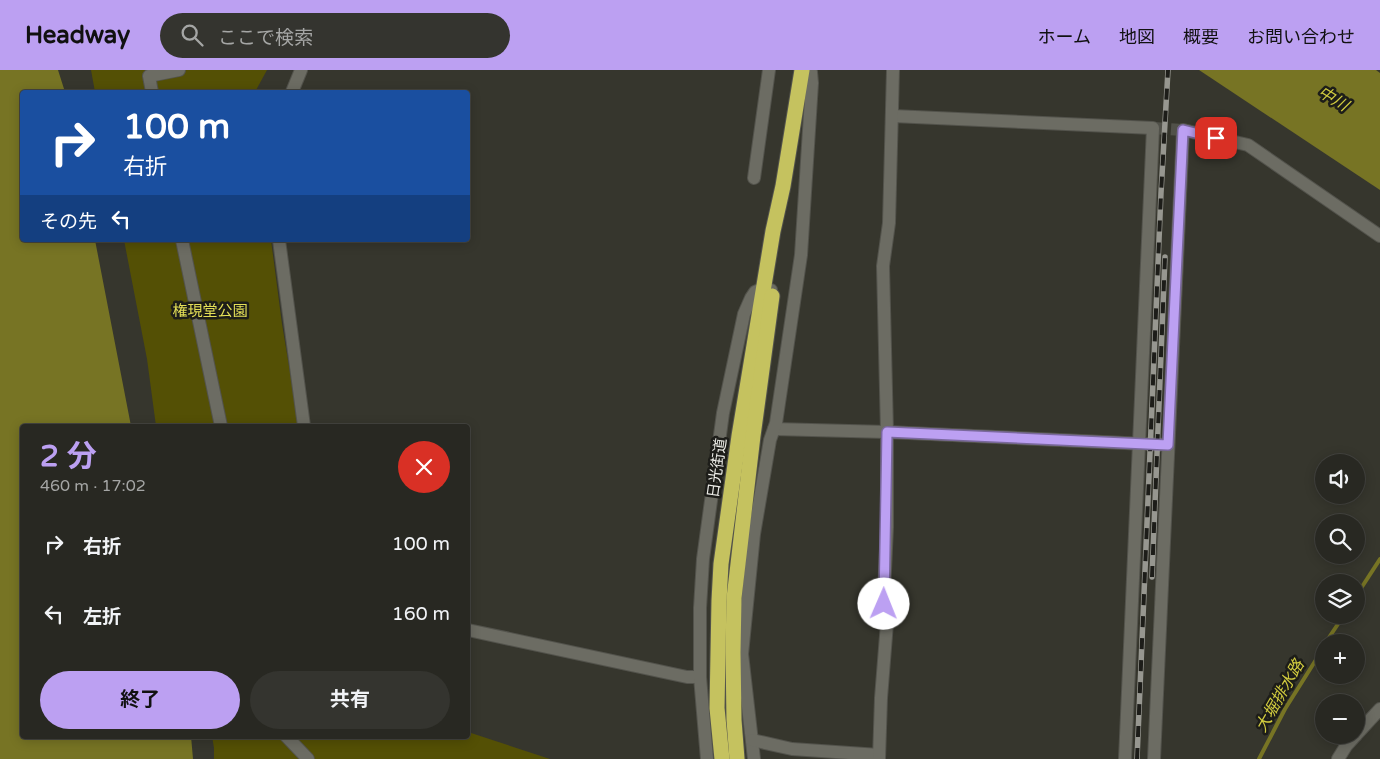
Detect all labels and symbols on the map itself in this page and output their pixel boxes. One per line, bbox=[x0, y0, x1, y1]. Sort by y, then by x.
water label: 中川 bbox=[1314, 82, 1354, 117]
pin bbox=[1195, 117, 1237, 159]
park label: 権現堂公園 bbox=[172, 302, 248, 320]
street label: 日光街道 bbox=[704, 437, 730, 499]
position arrow bbox=[857, 577, 909, 629]
water label: 大堀排水路 bbox=[1251, 655, 1310, 736]

